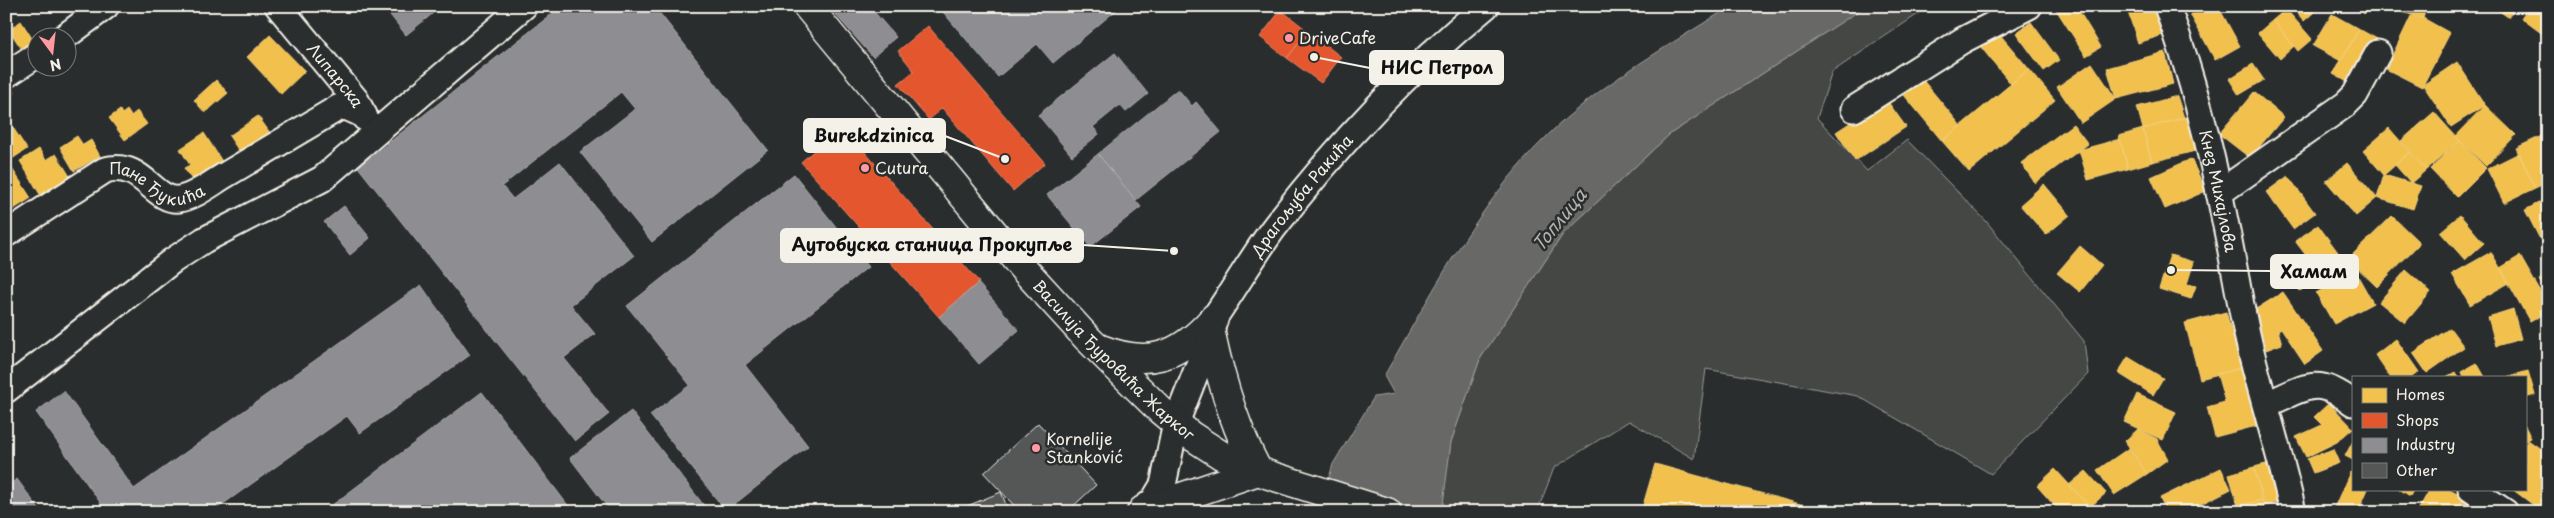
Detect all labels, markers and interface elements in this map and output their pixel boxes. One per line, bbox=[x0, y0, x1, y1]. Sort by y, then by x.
place label: DriveCafe bbox=[1299, 25, 1376, 49]
north arrow bbox=[28, 28, 78, 78]
marker: DriveCafe bbox=[1283, 32, 1295, 44]
street label: Липарска bbox=[302, 37, 371, 111]
callout: НИС Петрол bbox=[1370, 51, 1503, 84]
text: N bbox=[47, 53, 64, 77]
text: НИС Петрол bbox=[1381, 53, 1493, 80]
callout: Burekdzinica bbox=[804, 119, 945, 152]
text: Burekdzinica bbox=[814, 121, 935, 148]
street label: Кнез Михајлова bbox=[2194, 127, 2244, 254]
street label: Драгољуба Ракића bbox=[1244, 128, 1358, 262]
street label: Пане Ђукића bbox=[109, 155, 209, 211]
place label: Cutura bbox=[875, 155, 929, 179]
marker: Cutura bbox=[859, 162, 871, 174]
water label: Топлица bbox=[1525, 182, 1593, 256]
callout: Аутобуска станица Прокупље bbox=[781, 229, 1083, 262]
text: Аутобуска станица Прокупље bbox=[792, 230, 1072, 257]
callout: Хамам bbox=[2271, 255, 2358, 288]
text: Хамам bbox=[2281, 257, 2347, 284]
street label: Василија Ђуровића Жарког bbox=[1028, 274, 1201, 446]
legend bbox=[2352, 376, 2526, 490]
text: Homes bbox=[2396, 382, 2445, 405]
text: Shops bbox=[2396, 408, 2439, 431]
place label: Kornelije Stanković bbox=[1046, 426, 1123, 468]
text: Industry bbox=[2396, 432, 2455, 455]
marker: Kornelije Stanković bbox=[1030, 442, 1042, 454]
text: Other bbox=[2396, 458, 2437, 481]

